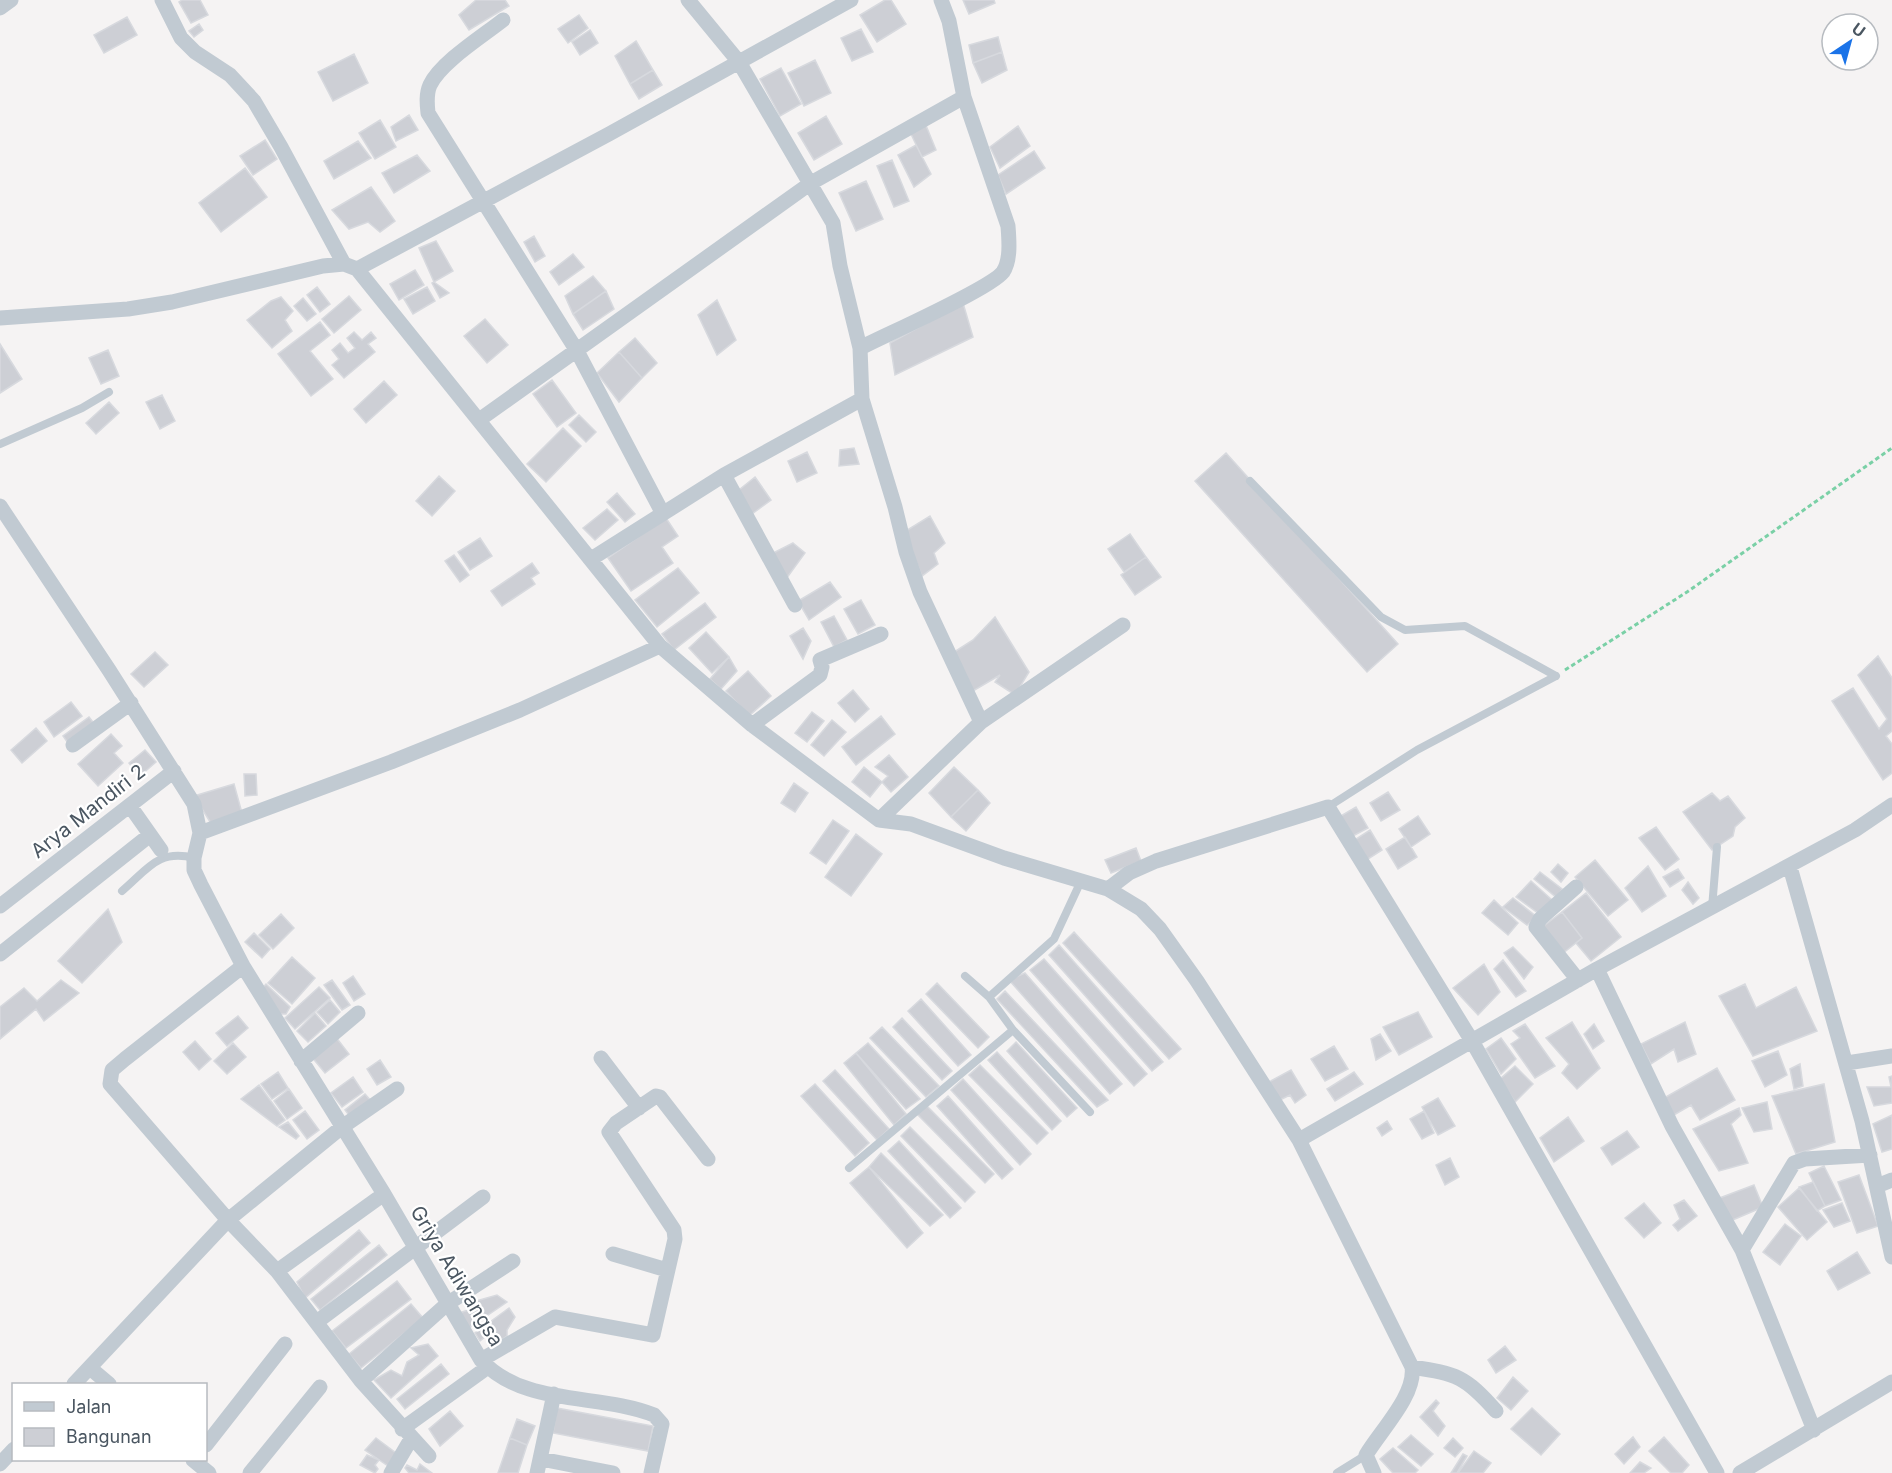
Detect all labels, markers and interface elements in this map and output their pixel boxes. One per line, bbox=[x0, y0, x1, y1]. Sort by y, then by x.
north arrow bbox=[1820, 12, 1880, 72]
text: U bbox=[1848, 18, 1869, 41]
street label: Arya Mandiri 2 bbox=[26, 759, 150, 863]
street label: Griya Adiwangsa bbox=[406, 1201, 508, 1351]
legend bbox=[12, 1383, 207, 1461]
text: Jalan bbox=[66, 1396, 111, 1417]
text: Bangunan bbox=[66, 1426, 152, 1447]

